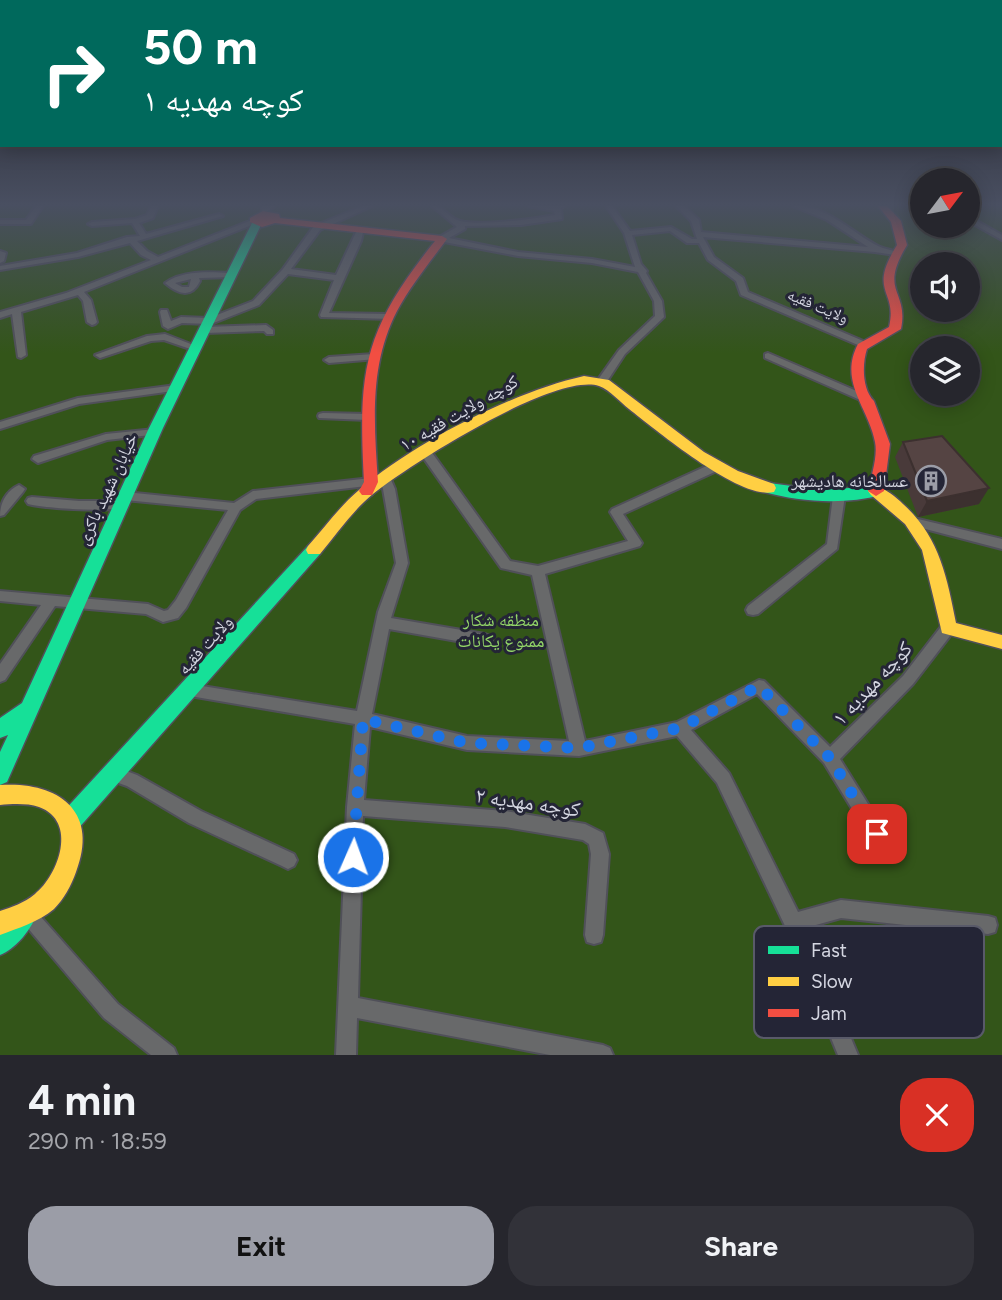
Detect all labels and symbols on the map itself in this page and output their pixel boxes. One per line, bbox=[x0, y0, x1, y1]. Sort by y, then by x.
north arrow bbox=[910, 168, 980, 238]
street label: ولایت فقیه bbox=[785, 285, 851, 327]
street label: کوچه ولایت فقیه ۱۰ bbox=[396, 370, 522, 456]
street label: خیابان شهید باکری bbox=[72, 430, 142, 548]
building icon: عسالخانه هادیشهر bbox=[914, 464, 948, 498]
place label: عسالخانه هادیشهر bbox=[790, 470, 908, 492]
park label: منطقه شکار ممنوع یکانات bbox=[457, 609, 545, 652]
street label: ولایت فقیه bbox=[173, 611, 237, 679]
street label: کوچه مهدیه ۱ bbox=[827, 636, 917, 730]
street label: کوچه مهدیه ۲ bbox=[474, 782, 582, 822]
pin bbox=[847, 804, 907, 864]
position arrow bbox=[316, 820, 390, 894]
legend bbox=[754, 926, 984, 1038]
text: Fast bbox=[811, 939, 847, 962]
text: Slow bbox=[811, 970, 853, 993]
text: Jam bbox=[811, 1002, 847, 1025]

